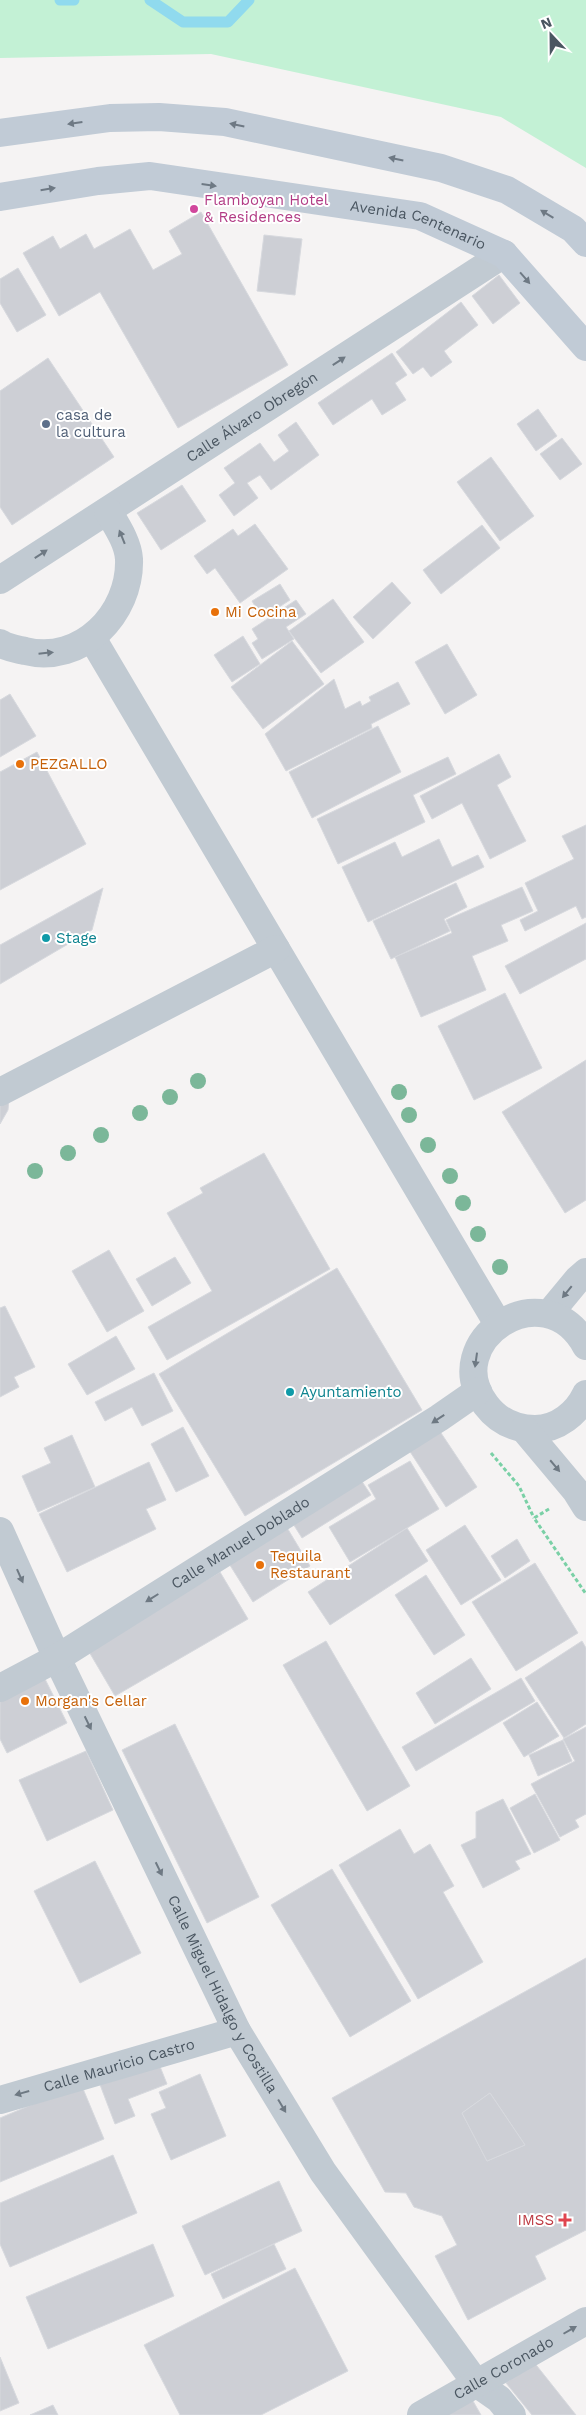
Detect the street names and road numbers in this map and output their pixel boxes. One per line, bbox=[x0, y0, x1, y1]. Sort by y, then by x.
street label: Avenida Centenario bbox=[349, 197, 489, 254]
street label: Calle Álvaro Obregón bbox=[183, 368, 321, 466]
street label: Calle Manuel Doblado bbox=[168, 1493, 313, 1593]
street label: Calle Miguel Hidalgo y Costilla bbox=[164, 1892, 282, 2097]
street label: Calle Mauricio Castro bbox=[41, 2035, 197, 2096]
street label: Calle Coronado bbox=[450, 2332, 557, 2404]

